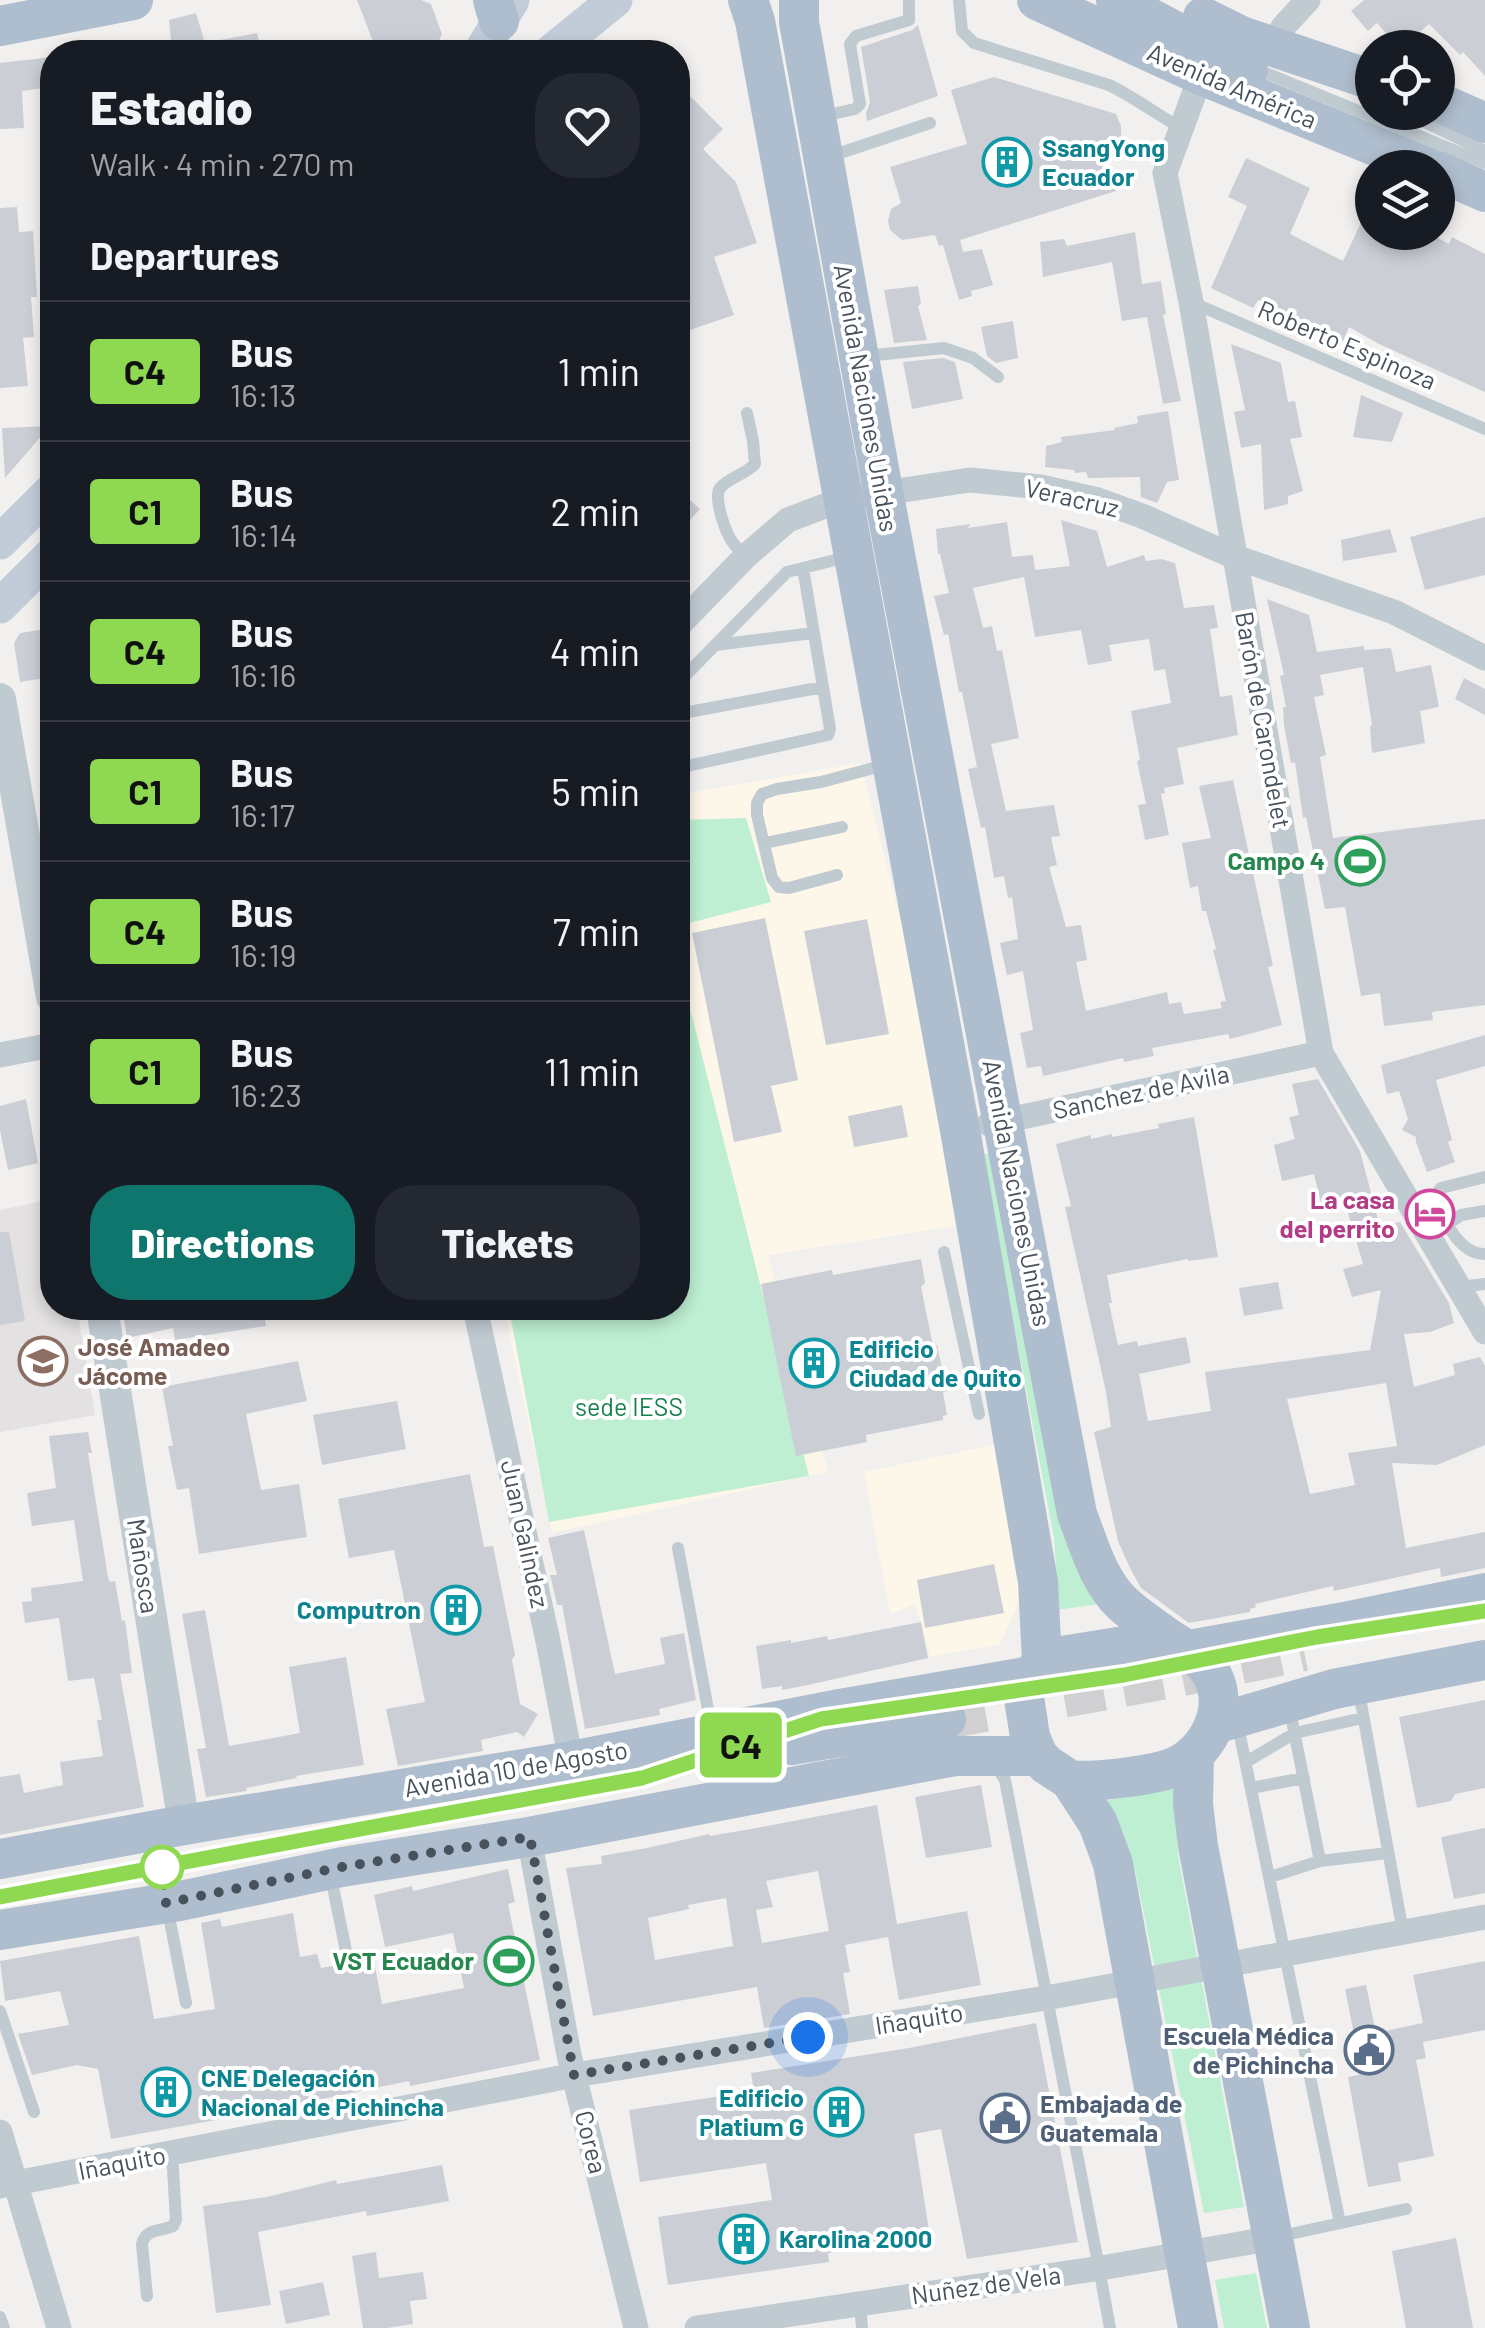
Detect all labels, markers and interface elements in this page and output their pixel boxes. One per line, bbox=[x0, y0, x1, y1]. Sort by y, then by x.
map controls bbox=[1355, 30, 1455, 250]
button: locate bbox=[1355, 30, 1455, 130]
street label: Avenida América bbox=[1143, 36, 1321, 134]
button: heart bbox=[535, 73, 640, 178]
text: Estadio bbox=[90, 77, 253, 135]
place label: SsangYong Ecuador bbox=[1042, 132, 1165, 191]
building icon: SsangYong Ecuador bbox=[981, 136, 1033, 188]
text: Walk · 4 min · 270 m bbox=[90, 144, 355, 182]
button: layers bbox=[1355, 150, 1455, 250]
text: Departures bbox=[90, 232, 279, 278]
street label: Avenida Naciones Unidas bbox=[829, 262, 905, 534]
street label: Roberto Espinoza bbox=[1254, 293, 1441, 395]
text: Bus bbox=[230, 329, 293, 375]
text: 1 min bbox=[558, 348, 640, 394]
text: C4 bbox=[124, 350, 166, 392]
text: 16:13 bbox=[230, 375, 296, 413]
text: Bus bbox=[230, 469, 293, 515]
street label: Veracruz bbox=[1022, 472, 1122, 522]
text: 2 min bbox=[550, 488, 640, 534]
text: C1 bbox=[128, 490, 162, 532]
text: 16:14 bbox=[230, 515, 297, 553]
text: Bus bbox=[230, 609, 293, 655]
street label: Barón de Carondelet bbox=[1230, 609, 1298, 831]
text: 4 min bbox=[550, 628, 640, 674]
text: C4 bbox=[124, 630, 166, 672]
text: 16:16 bbox=[230, 655, 296, 693]
text: Bus bbox=[230, 749, 293, 795]
text: 5 min bbox=[551, 768, 640, 814]
text: C1 bbox=[128, 770, 162, 812]
text: 16:17 bbox=[230, 795, 295, 833]
sports icon: Campo 4 bbox=[1334, 835, 1386, 887]
place label: Campo 4 bbox=[1228, 845, 1325, 875]
text: Bus bbox=[230, 889, 293, 935]
text: 7 min bbox=[553, 908, 640, 954]
text: C4 bbox=[124, 910, 166, 952]
text: 16:19 bbox=[230, 935, 296, 973]
text: Bus bbox=[230, 1029, 293, 1075]
text: 11 min bbox=[544, 1048, 640, 1094]
text: C1 bbox=[128, 1050, 162, 1092]
street label: Avenida Naciones Unidas bbox=[977, 1057, 1059, 1329]
street label: Sanchez de Avila bbox=[1050, 1058, 1232, 1124]
text: 16:23 bbox=[230, 1075, 302, 1113]
place label: La casa del perrito bbox=[1280, 1184, 1395, 1243]
button: Directions bbox=[90, 1185, 355, 1300]
button: Tickets bbox=[375, 1185, 640, 1300]
hotel icon: La casa del perrito bbox=[1404, 1188, 1456, 1240]
place label: José Amadeo Jácome bbox=[78, 1331, 230, 1390]
place label: Edificio Ciudad de Quito bbox=[849, 1333, 1022, 1392]
school or university icon: José Amadeo Jácome bbox=[17, 1335, 69, 1387]
building icon: Edificio Ciudad de Quito bbox=[788, 1337, 840, 1389]
park label: sede IESS bbox=[575, 1391, 683, 1421]
street label: Juan Galindez bbox=[496, 1457, 556, 1611]
street label: Mañosca bbox=[122, 1516, 166, 1615]
building icon: Computron bbox=[430, 1584, 482, 1636]
place label: Computron bbox=[297, 1594, 421, 1624]
line badge: C4 bbox=[696, 1712, 786, 1778]
text: C4 bbox=[720, 1724, 762, 1766]
street label: Avenida 10 de Agosto bbox=[402, 1734, 630, 1802]
unlabelled marker bbox=[141, 1846, 183, 1888]
sports icon: VST Ecuador bbox=[483, 1935, 535, 1987]
place label: VST Ecuador bbox=[332, 1945, 474, 1975]
street label: Iñaquito bbox=[873, 1996, 965, 2040]
your location bbox=[783, 2012, 833, 2062]
place label: Escuela Médica de Pichincha bbox=[1163, 2020, 1334, 2079]
public building icon: Escuela Médica de Pichincha bbox=[1343, 2024, 1395, 2076]
place label: CNE Delegación Nacional de Pichincha bbox=[201, 2062, 444, 2121]
building icon: CNE Delegación Nacional de Pichincha bbox=[140, 2066, 192, 2118]
place label: Edificio Platium G bbox=[699, 2082, 804, 2141]
building icon: Edificio Platium G bbox=[813, 2086, 865, 2138]
place label: Embajada de Guatemala bbox=[1040, 2088, 1183, 2147]
public building icon: Embajada de Guatemala bbox=[979, 2092, 1031, 2144]
street label: Corea bbox=[570, 2107, 614, 2176]
street label: Iñaquito bbox=[75, 2139, 168, 2185]
building icon: Karolina 2000 bbox=[718, 2213, 770, 2265]
place label: Karolina 2000 bbox=[779, 2223, 932, 2253]
street label: Nuñez de Vela bbox=[909, 2259, 1062, 2309]

